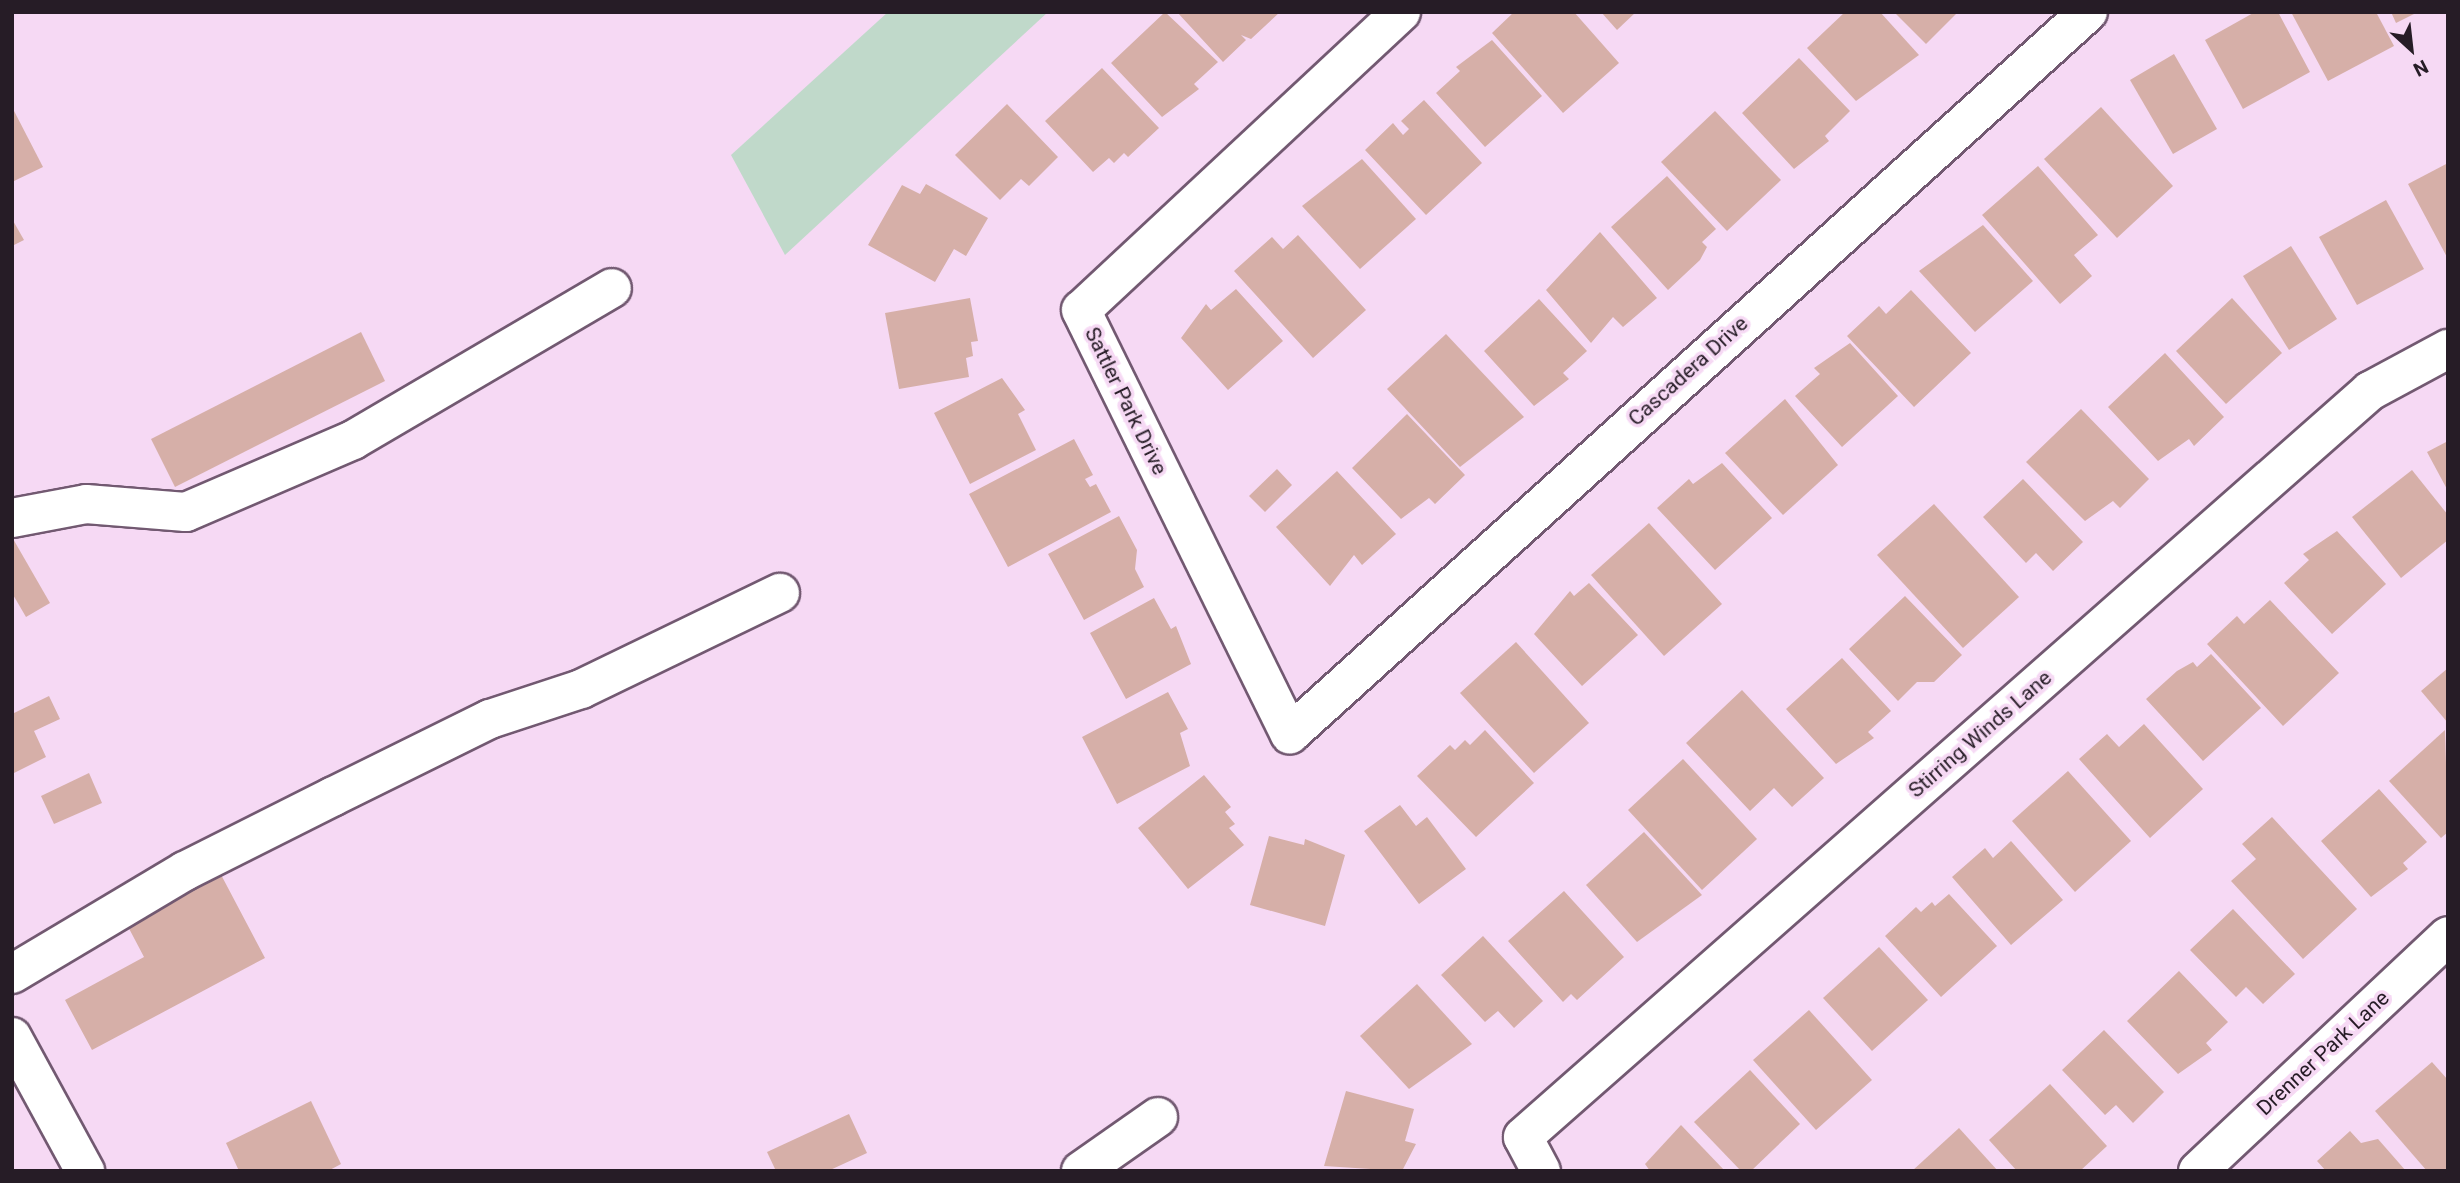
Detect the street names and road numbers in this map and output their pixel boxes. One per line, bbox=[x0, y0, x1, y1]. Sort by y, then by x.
street label: Cascadera Drive bbox=[1623, 311, 1753, 431]
street label: Sattler Park Drive bbox=[1079, 323, 1173, 479]
street label: Stirring Winds Lane bbox=[1903, 665, 2057, 803]
street label: Drenner Park Lane bbox=[2252, 985, 2394, 1121]

